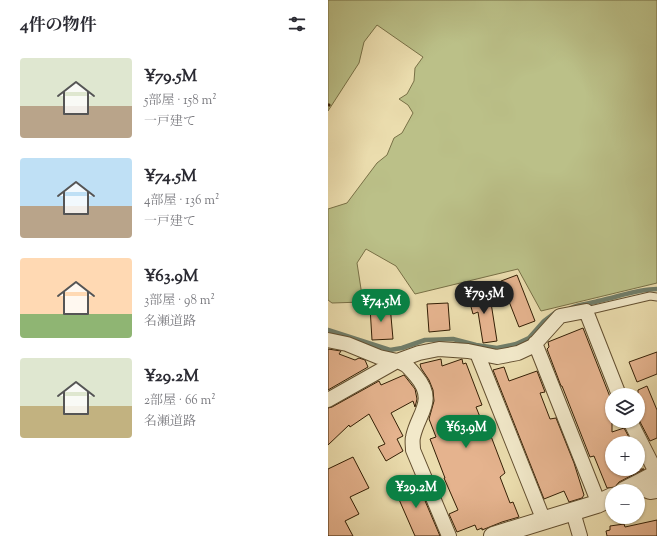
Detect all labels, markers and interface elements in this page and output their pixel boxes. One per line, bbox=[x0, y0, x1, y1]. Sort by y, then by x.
icon: filters bbox=[286, 13, 308, 35]
text: 4件の物件 bbox=[20, 14, 97, 38]
text: ¥79.5M bbox=[144, 65, 197, 89]
icon: home bbox=[52, 74, 100, 122]
text: 5部屋 · 158 m² bbox=[144, 92, 217, 110]
text: 一戸建て bbox=[144, 113, 196, 131]
text: ¥74.5M bbox=[144, 165, 197, 189]
icon: home bbox=[52, 174, 100, 222]
text: 4部屋 · 136 m² bbox=[144, 192, 219, 210]
text: 一戸建て bbox=[144, 213, 196, 231]
text: ¥63.9M bbox=[144, 265, 198, 289]
icon: home bbox=[52, 274, 100, 322]
pin: ¥79.5M bbox=[451, 281, 517, 315]
text: ¥79.5M bbox=[464, 285, 504, 303]
pin: ¥74.5M bbox=[348, 289, 414, 323]
text: 3部屋 · 98 m² bbox=[144, 292, 215, 310]
text: ¥74.5M bbox=[361, 293, 401, 311]
text: 名瀬道路 bbox=[144, 313, 196, 331]
text: ¥29.2M bbox=[144, 365, 199, 389]
icon: home bbox=[52, 374, 100, 422]
map controls bbox=[605, 388, 645, 524]
button: layers bbox=[605, 388, 645, 428]
text: 2部屋 · 66 m² bbox=[144, 392, 216, 410]
text: 名瀬道路 bbox=[144, 413, 196, 431]
pin: ¥63.9M bbox=[433, 415, 499, 449]
text: ¥63.9M bbox=[445, 419, 487, 437]
button: + bbox=[605, 436, 645, 476]
pin: ¥29.2M bbox=[383, 475, 449, 509]
text: ¥29.2M bbox=[395, 479, 437, 497]
button: − bbox=[605, 484, 645, 524]

